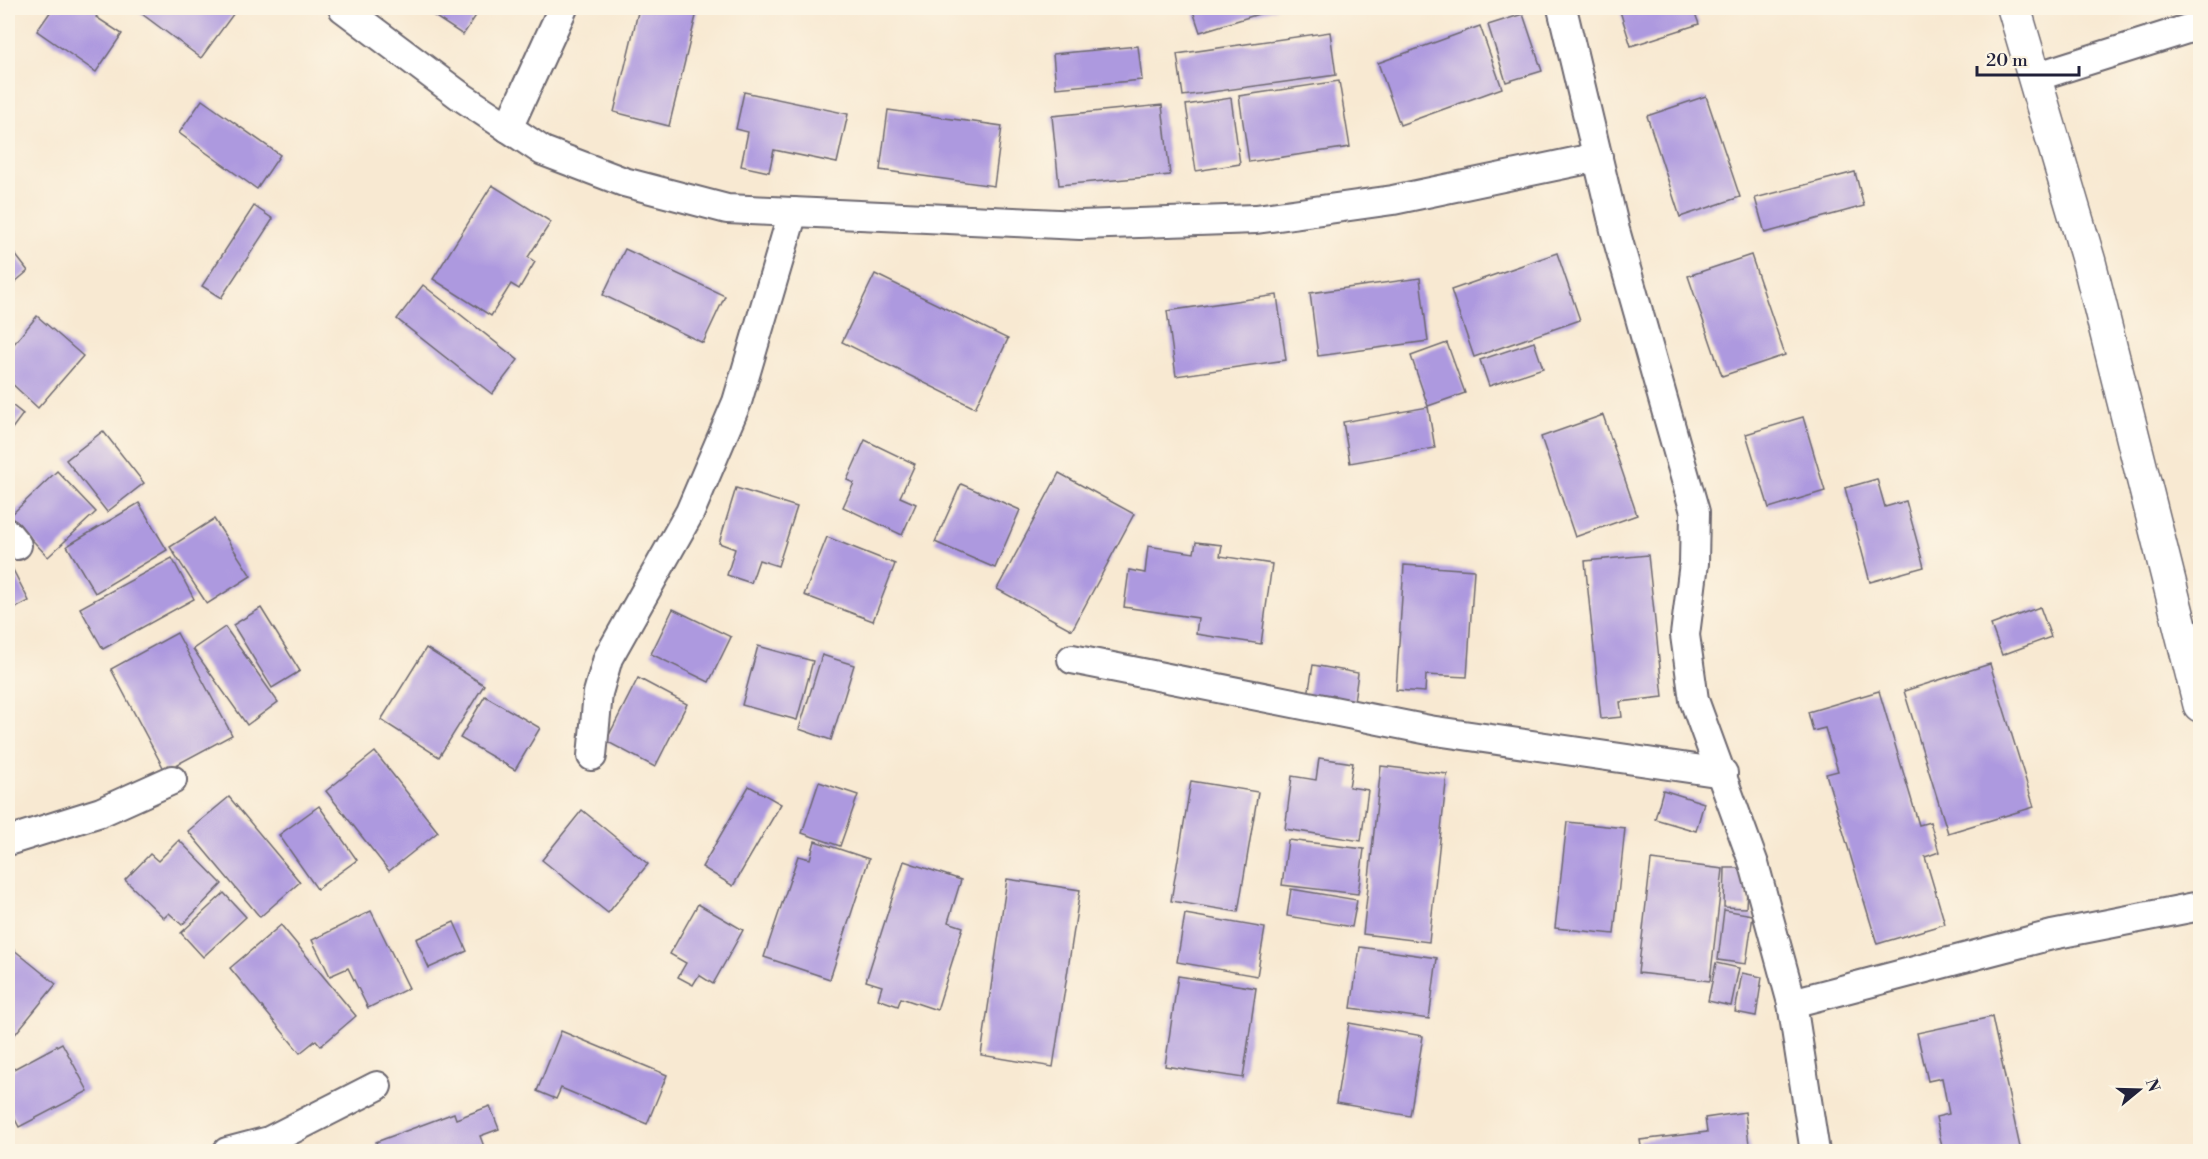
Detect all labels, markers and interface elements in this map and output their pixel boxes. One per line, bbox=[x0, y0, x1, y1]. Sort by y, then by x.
scale bar bbox=[1977, 39, 2079, 77]
text: 20 m bbox=[1986, 49, 2028, 72]
north arrow bbox=[2109, 1060, 2169, 1120]
text: N bbox=[2141, 1076, 2164, 1095]

